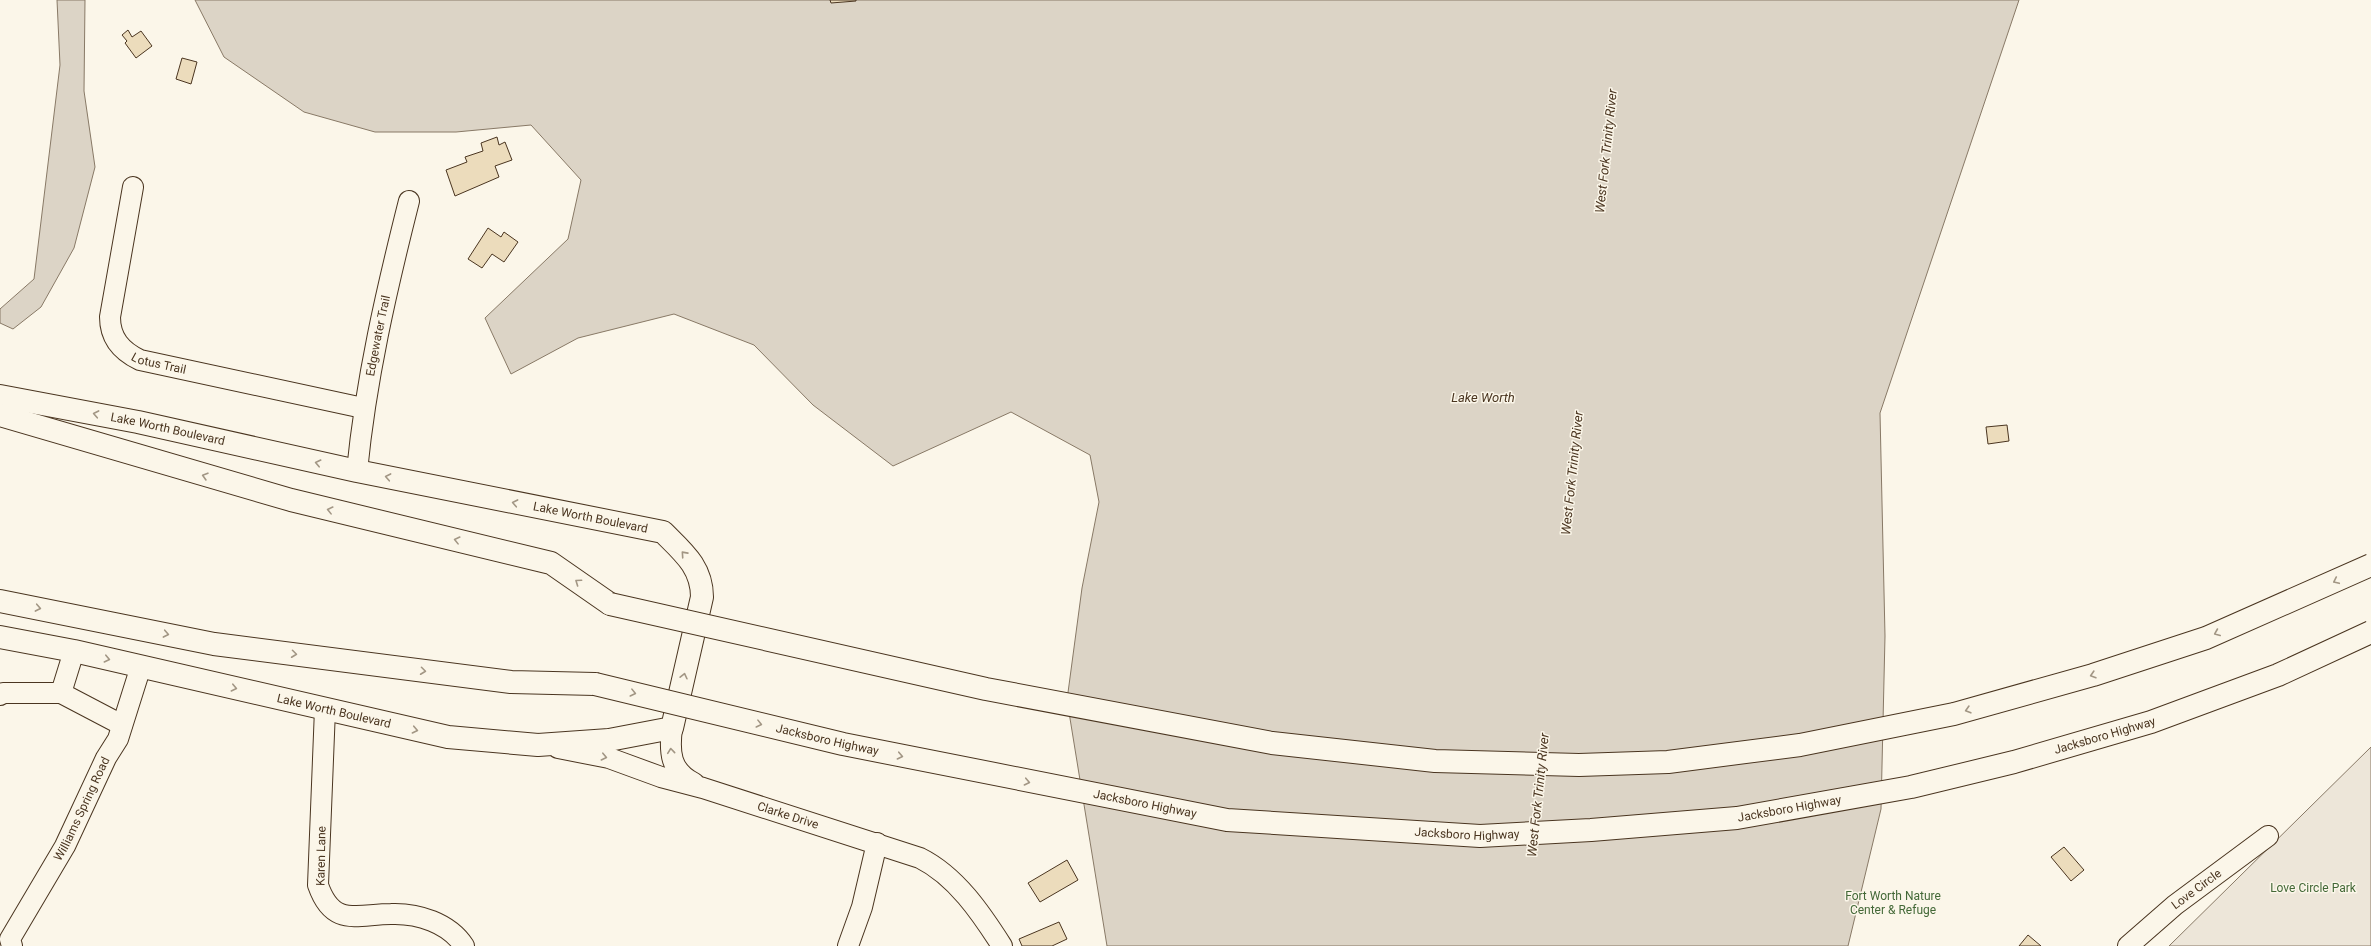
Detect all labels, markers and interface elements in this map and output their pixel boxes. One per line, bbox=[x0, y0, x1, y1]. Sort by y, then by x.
water label: West Fork Trinity River bbox=[1592, 88, 1620, 214]
street label: Edgewater Trail bbox=[363, 294, 393, 377]
street label: Lotus Trail bbox=[129, 350, 188, 377]
water label: Lake Worth bbox=[1451, 390, 1515, 405]
one-way arrow bbox=[93, 410, 99, 419]
street label: Lake Worth Boulevard bbox=[109, 410, 226, 448]
water label: West Fork Trinity River bbox=[1558, 410, 1586, 536]
one-way arrow bbox=[315, 459, 322, 467]
one-way arrow bbox=[202, 472, 208, 480]
one-way arrow bbox=[384, 474, 391, 482]
one-way arrow bbox=[512, 499, 518, 507]
street label: Lake Worth Boulevard bbox=[532, 499, 649, 536]
one-way arrow bbox=[327, 506, 334, 514]
one-way arrow bbox=[454, 537, 460, 545]
one-way arrow bbox=[682, 551, 689, 559]
one-way arrow bbox=[2332, 576, 2340, 584]
one-way arrow bbox=[575, 579, 582, 587]
one-way arrow bbox=[35, 604, 41, 612]
one-way arrow bbox=[2213, 629, 2220, 637]
one-way arrow bbox=[163, 630, 169, 638]
one-way arrow bbox=[291, 649, 297, 658]
one-way arrow bbox=[104, 654, 110, 662]
one-way arrow bbox=[420, 666, 426, 675]
one-way arrow bbox=[2090, 670, 2097, 679]
one-way arrow bbox=[679, 673, 687, 679]
one-way arrow bbox=[230, 683, 237, 691]
one-way arrow bbox=[630, 689, 636, 697]
street label: Lake Worth Boulevard bbox=[276, 691, 392, 731]
one-way arrow bbox=[1965, 705, 1972, 714]
street label: Jacksboro Highway bbox=[2052, 714, 2158, 757]
one-way arrow bbox=[756, 719, 763, 727]
street label: Jacksboro Highway bbox=[775, 721, 880, 758]
one-way arrow bbox=[411, 726, 418, 734]
water label: West Fork Trinity River bbox=[1524, 732, 1552, 858]
one-way arrow bbox=[667, 748, 676, 755]
one-way arrow bbox=[897, 751, 903, 759]
one-way arrow bbox=[601, 752, 608, 761]
street label: Williams Spring Road bbox=[51, 755, 112, 863]
one-way arrow bbox=[1024, 777, 1030, 785]
street label: Jacksboro Highway bbox=[1092, 787, 1198, 821]
street label: Jacksboro Highway bbox=[1736, 792, 1843, 825]
street label: Clarke Drive bbox=[755, 799, 820, 832]
street label: Jacksboro Highway bbox=[1414, 825, 1520, 843]
street label: Karen Lane bbox=[313, 826, 329, 886]
street label: Love Circle bbox=[2169, 866, 2224, 912]
park label: Love Circle Park bbox=[2270, 881, 2357, 895]
park label: Fort Worth Nature Center & Refuge bbox=[1845, 889, 1941, 917]

